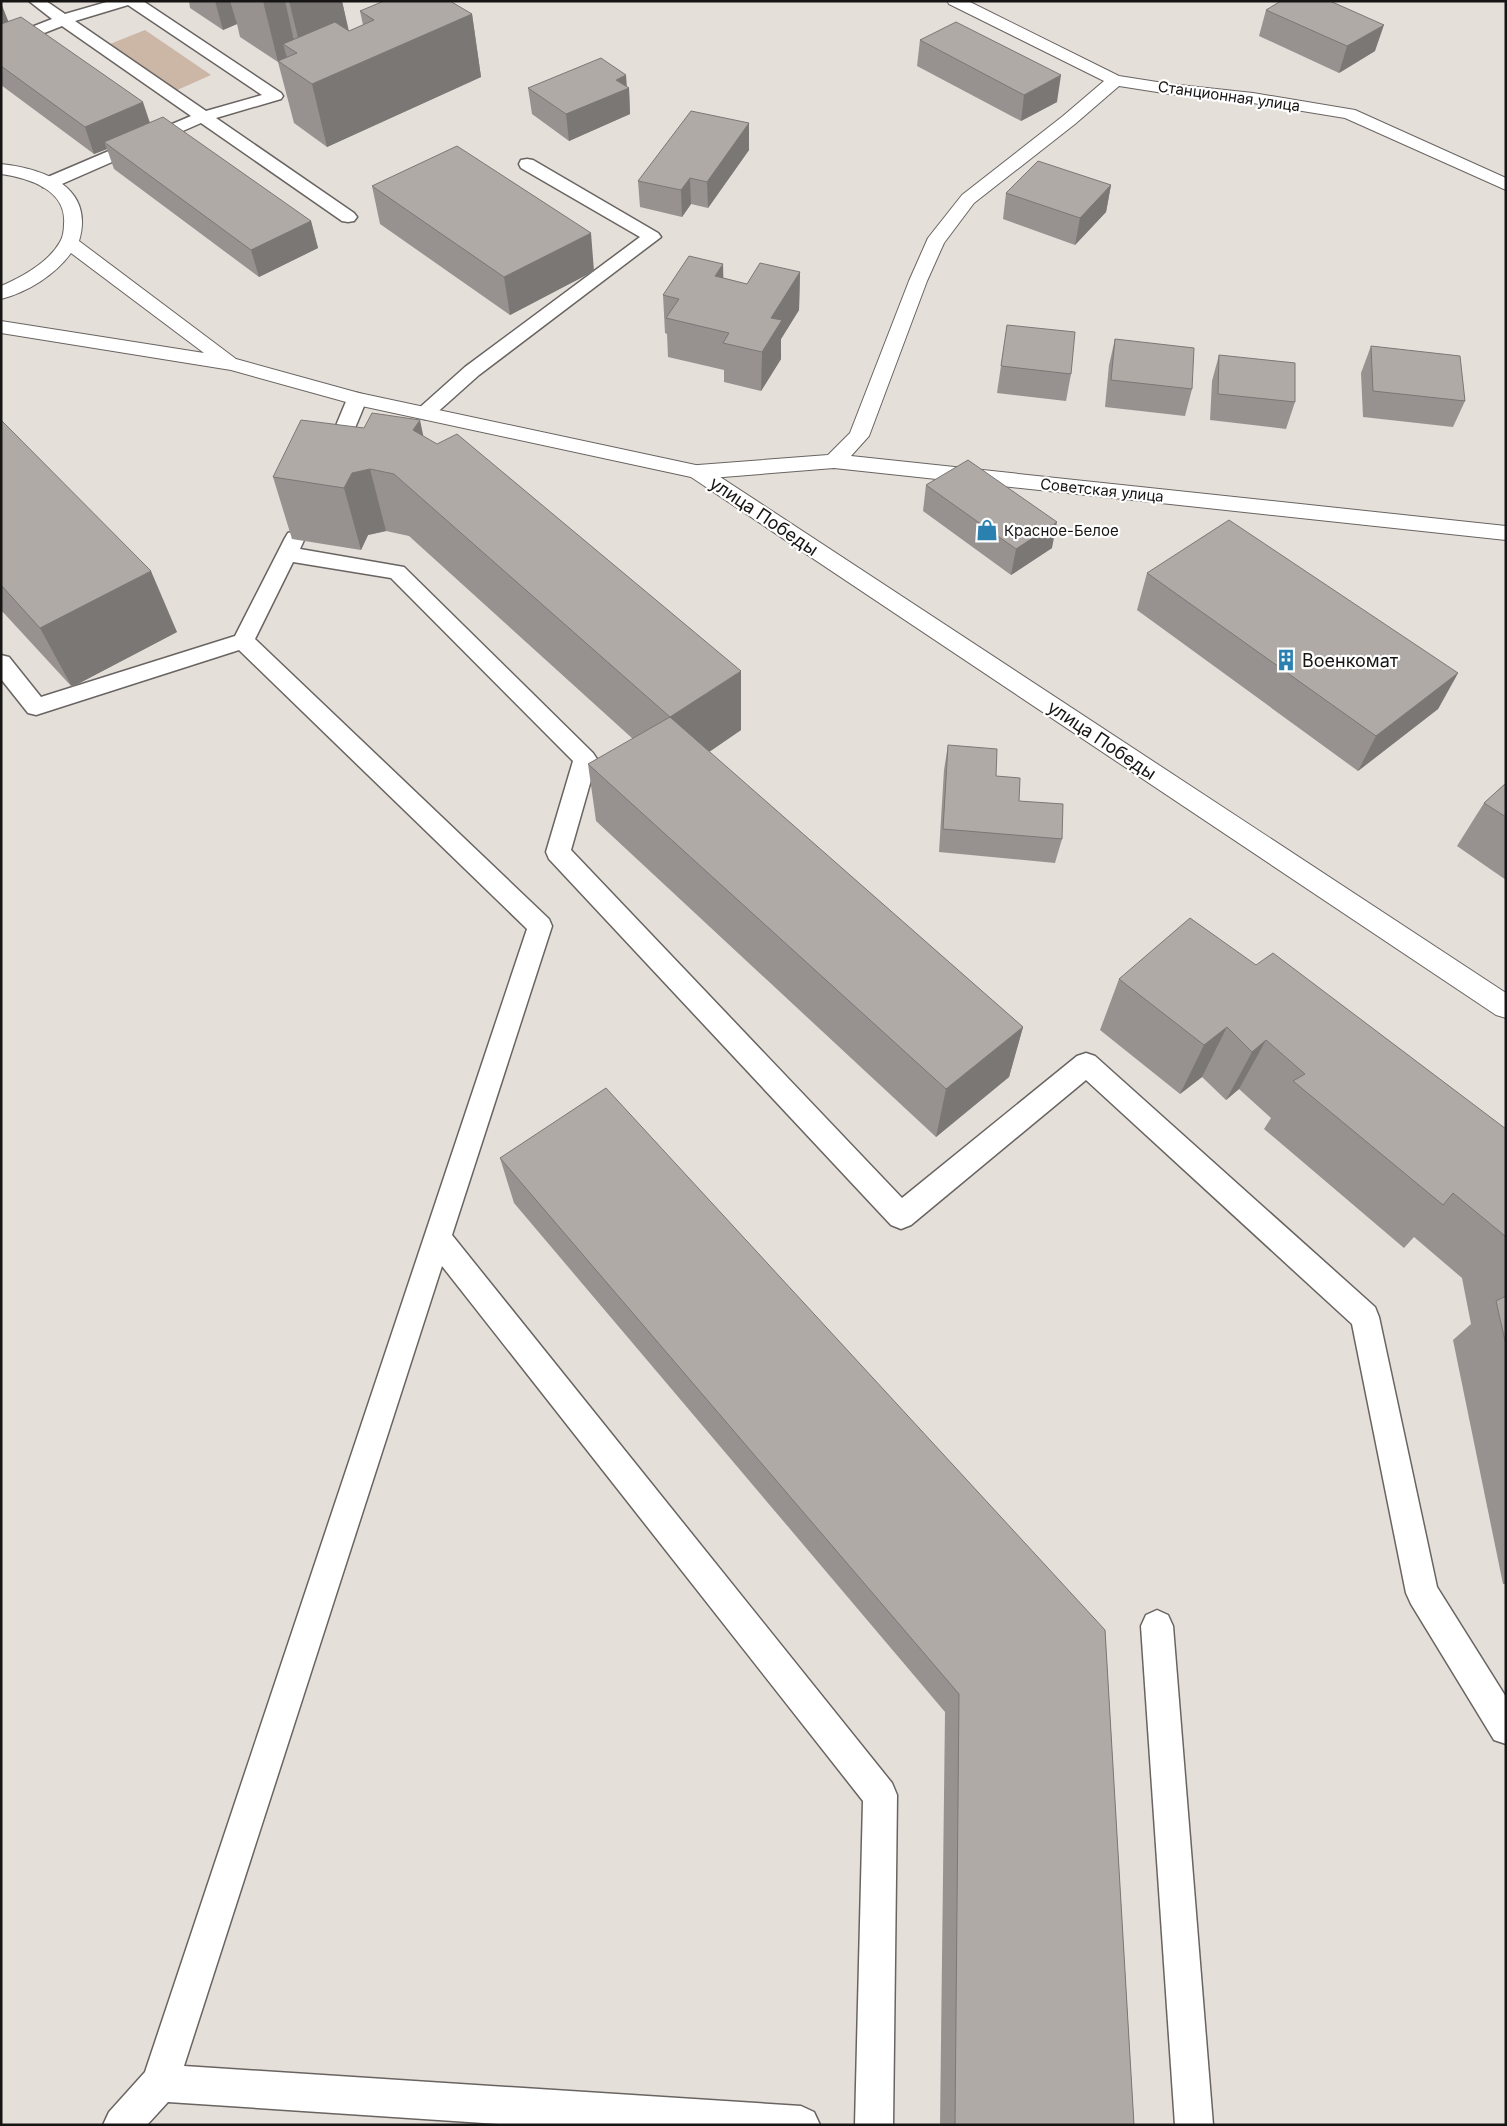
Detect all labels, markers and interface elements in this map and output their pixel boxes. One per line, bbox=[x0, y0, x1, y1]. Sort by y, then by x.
street label: Станционная улица bbox=[1157, 77, 1301, 115]
street label: улица Победы bbox=[706, 472, 822, 560]
street label: Советская улица bbox=[1039, 474, 1165, 506]
shop icon: Красное-Белое bbox=[974, 517, 1000, 543]
place label: Красное-Белое bbox=[1004, 521, 1119, 540]
building icon: Военкомат bbox=[1273, 647, 1299, 673]
place label: Военкомат bbox=[1302, 650, 1399, 671]
street label: улица Победы bbox=[1044, 696, 1160, 784]

